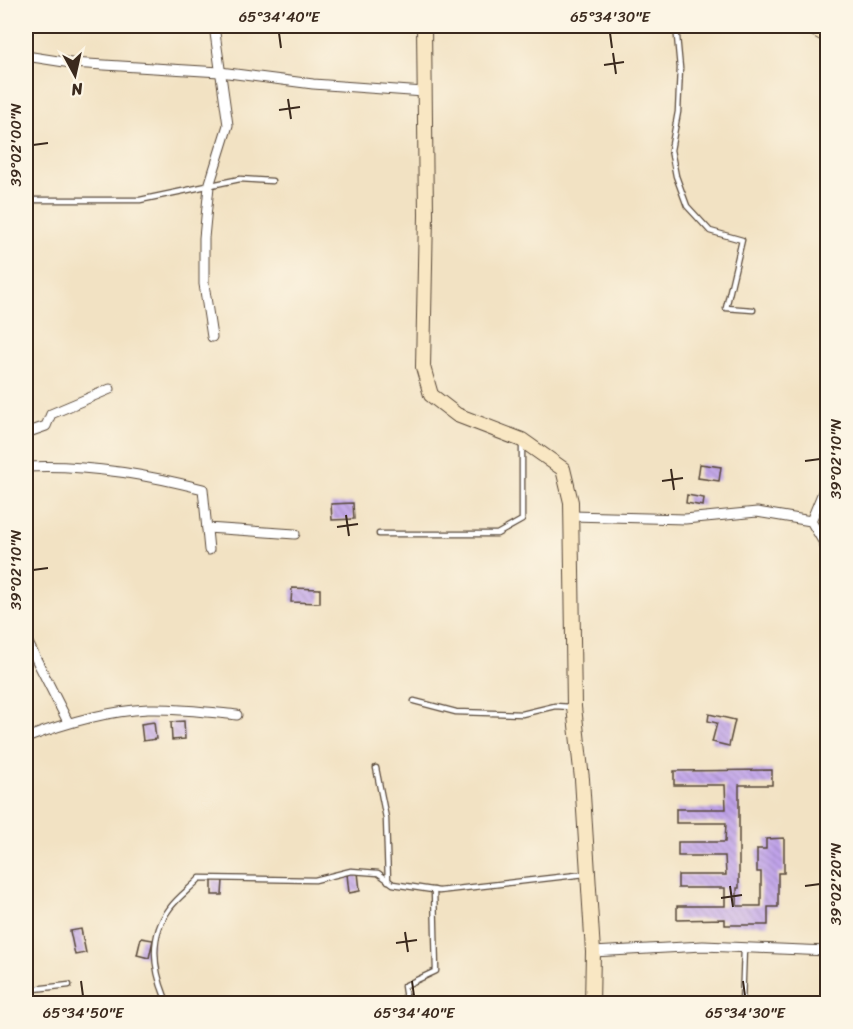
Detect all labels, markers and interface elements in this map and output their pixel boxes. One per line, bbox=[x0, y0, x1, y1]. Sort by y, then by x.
text: 65°34'40"E bbox=[239, 4, 321, 30]
text: 65°34'30"E bbox=[570, 4, 651, 30]
north arrow bbox=[45, 45, 105, 105]
text: N bbox=[69, 74, 86, 105]
text: 39°02'00"N bbox=[3, 103, 29, 187]
text: 39°02'10"N bbox=[823, 418, 849, 499]
text: 39°02'10"N bbox=[3, 529, 29, 610]
text: 39°02'20"N bbox=[823, 842, 849, 925]
text: 65°34'50"E bbox=[43, 1000, 125, 1026]
text: 65°34'40"E bbox=[374, 1000, 456, 1026]
text: 65°34'30"E bbox=[705, 1000, 786, 1026]

